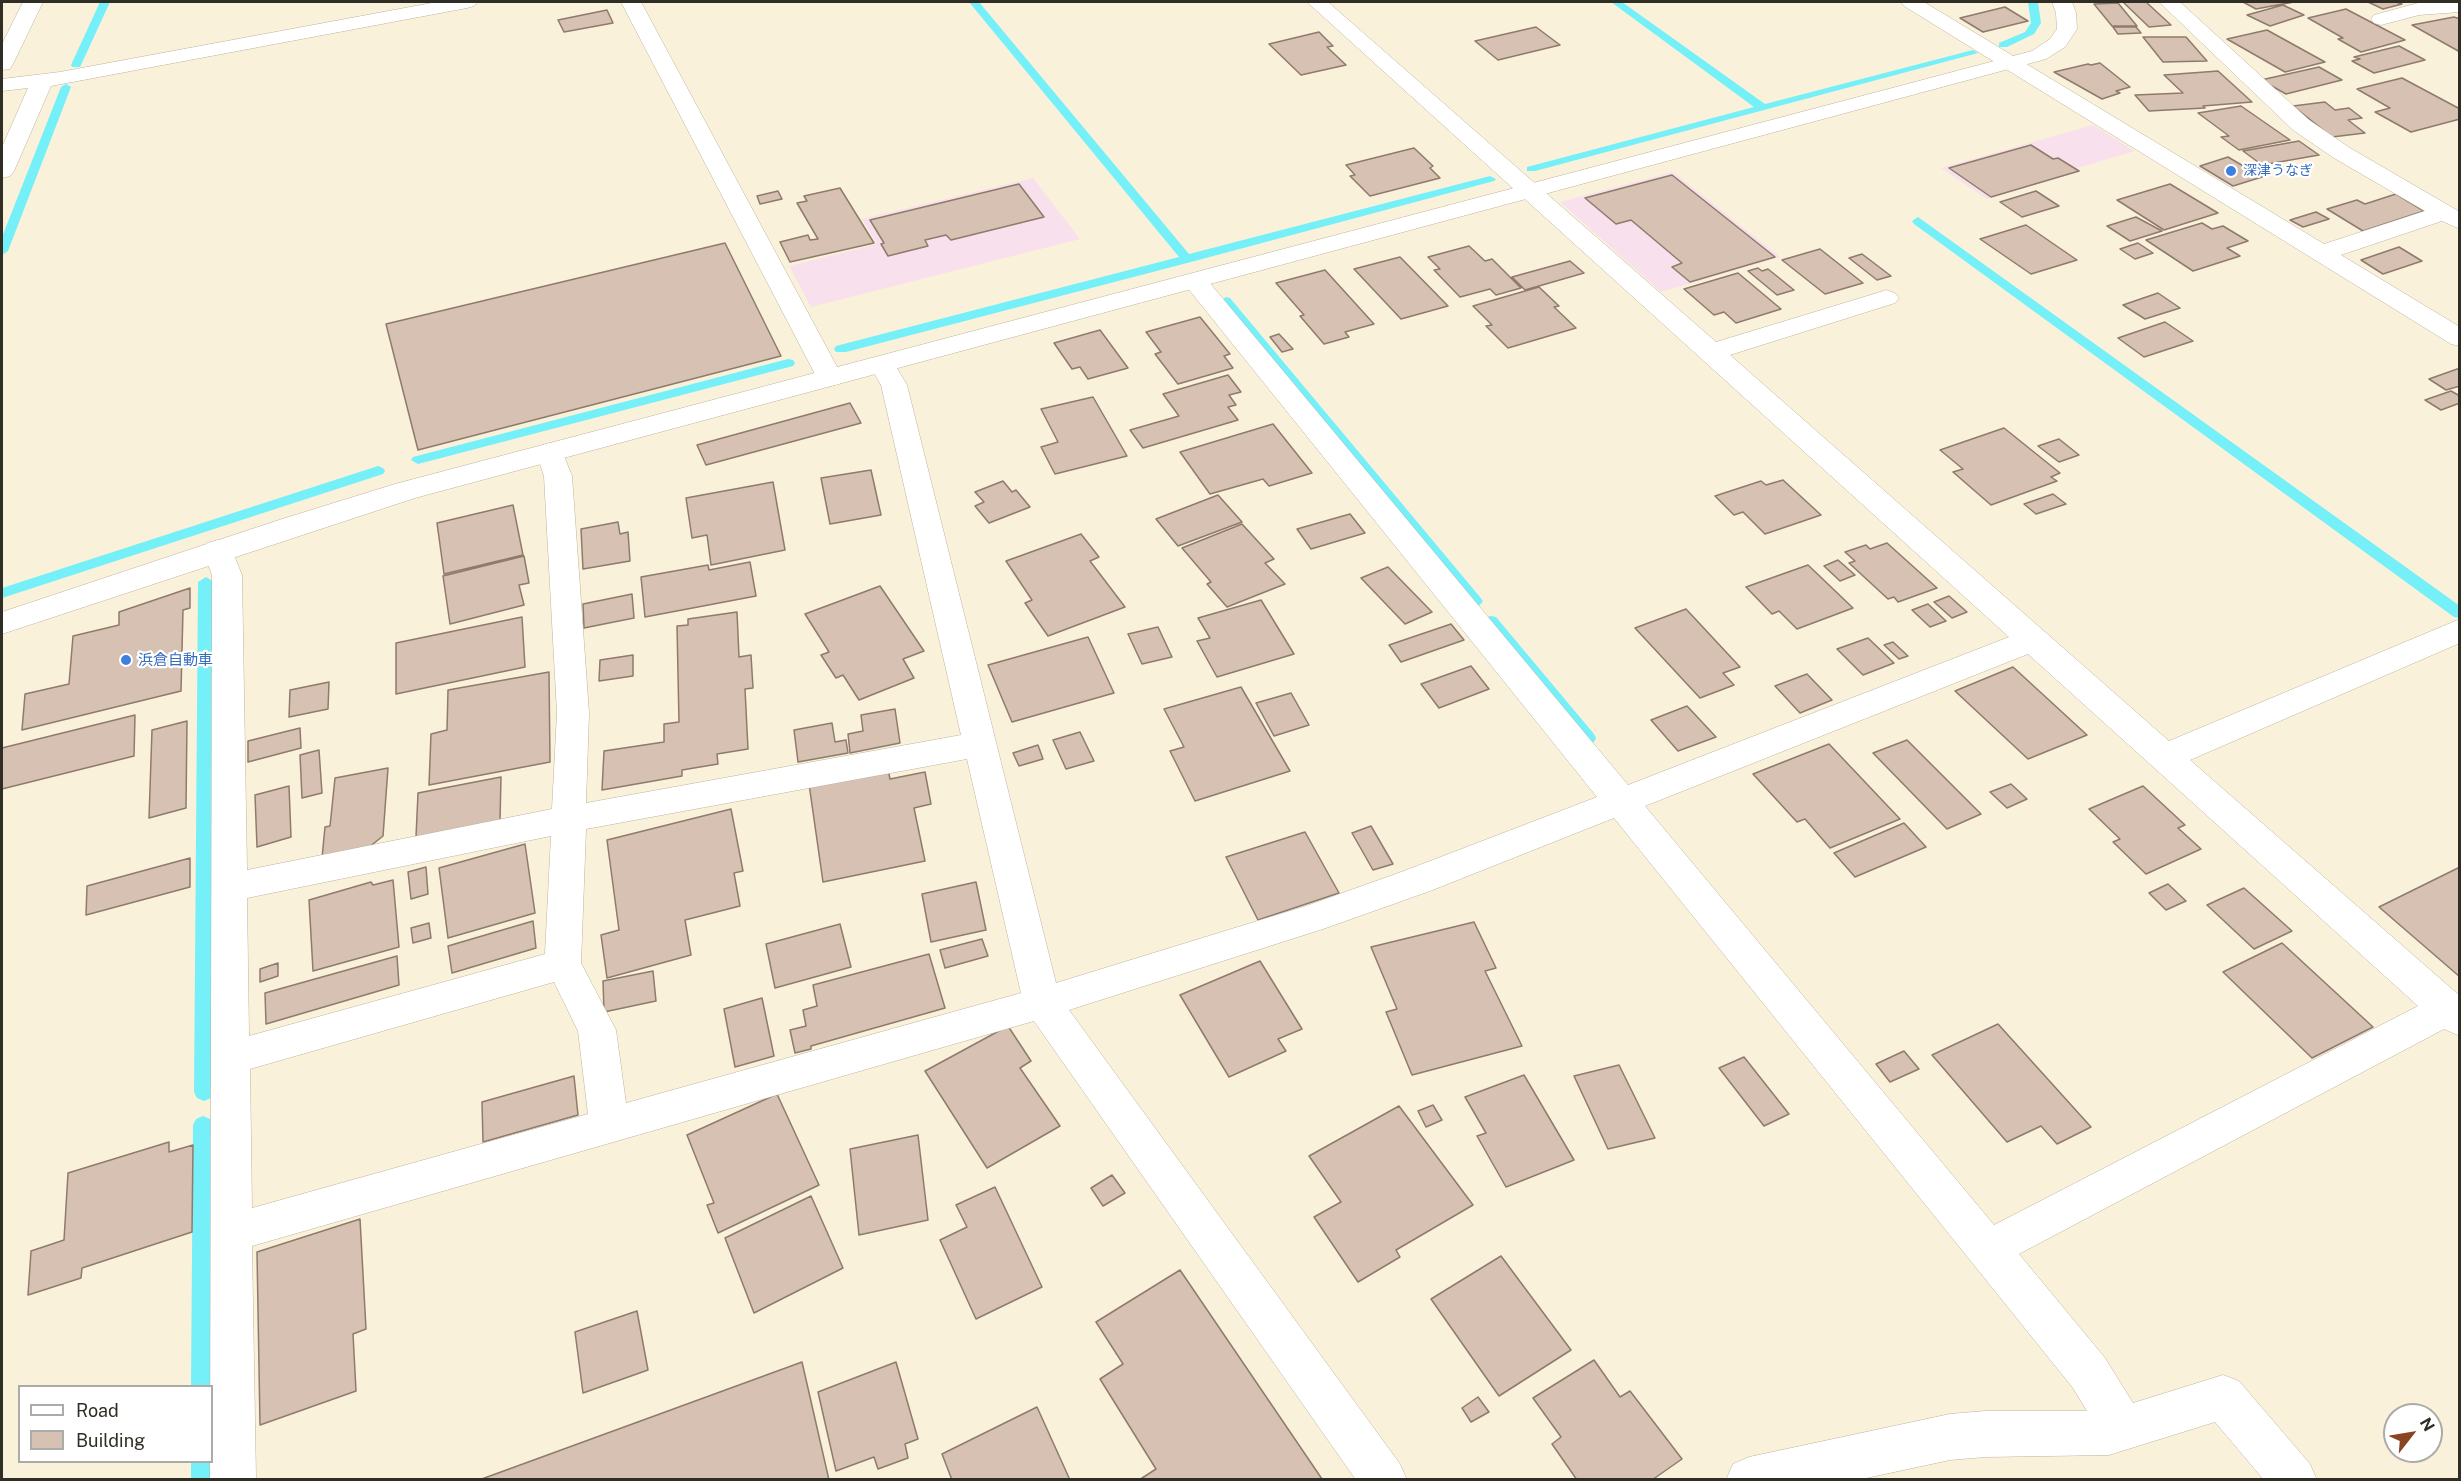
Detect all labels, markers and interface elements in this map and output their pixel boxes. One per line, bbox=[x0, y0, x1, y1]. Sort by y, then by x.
place label: 深津うなぎ bbox=[2243, 163, 2313, 179]
marker: 深津うなぎ bbox=[2224, 164, 2238, 178]
place label: 浜倉自動車 bbox=[138, 651, 213, 669]
marker: 浜倉自動車 bbox=[119, 653, 133, 667]
legend bbox=[18, 1385, 213, 1463]
text: Road bbox=[76, 1400, 119, 1421]
north arrow bbox=[2383, 1403, 2443, 1463]
text: N bbox=[2416, 1414, 2439, 1435]
text: Building bbox=[76, 1430, 145, 1451]

